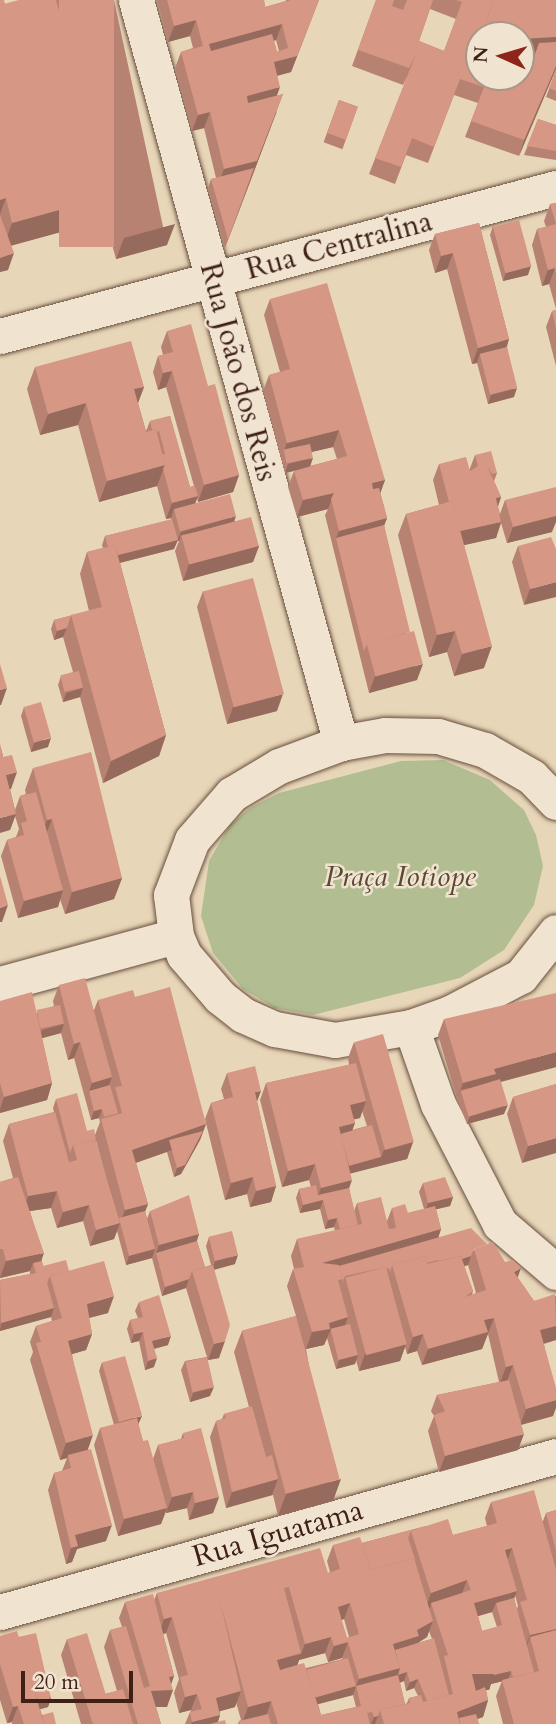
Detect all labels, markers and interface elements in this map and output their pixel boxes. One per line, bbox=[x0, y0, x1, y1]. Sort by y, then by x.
north arrow bbox=[465, 21, 535, 91]
text: N bbox=[468, 46, 495, 64]
street label: Rua Centralina bbox=[242, 204, 436, 288]
street label: Rua João dos Reis bbox=[191, 259, 285, 485]
park label: Praça Iotiope bbox=[324, 859, 476, 895]
street label: Rua Iguatama bbox=[189, 1493, 367, 1575]
scale bar bbox=[24, 1658, 136, 1702]
text: 20 m bbox=[34, 1668, 79, 1697]

